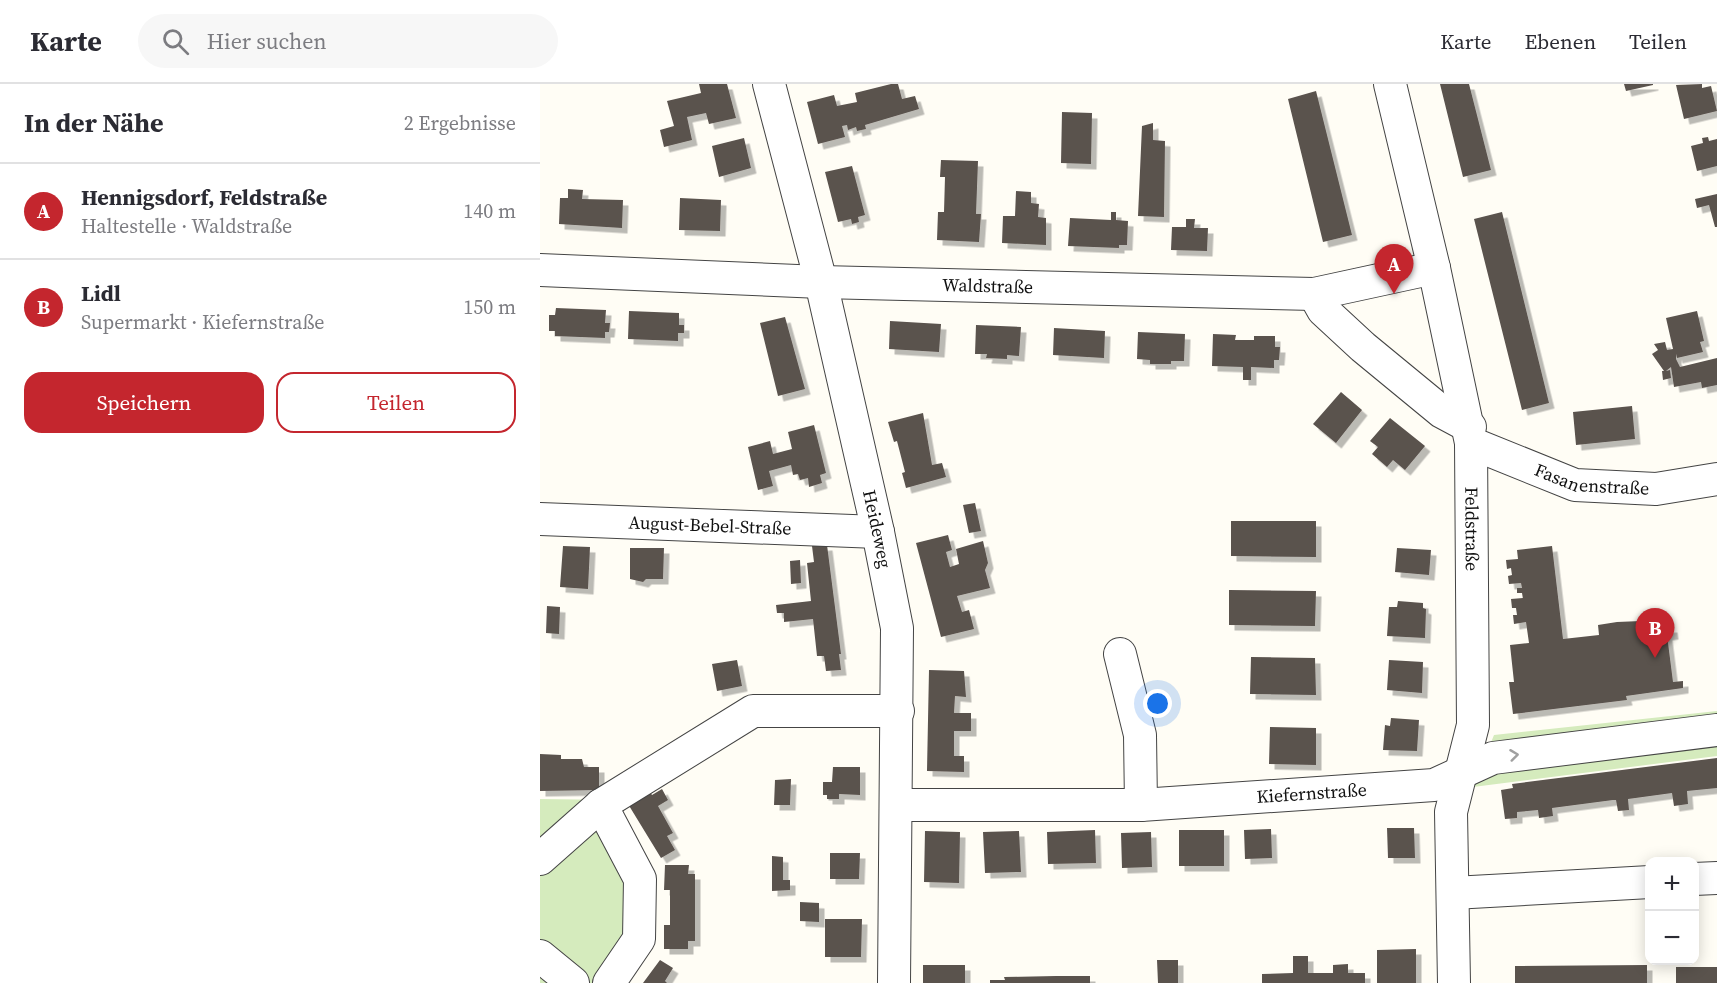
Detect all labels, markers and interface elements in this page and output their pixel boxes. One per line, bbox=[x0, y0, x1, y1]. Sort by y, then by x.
search box bbox=[138, 14, 558, 68]
text: Karte bbox=[30, 22, 102, 60]
icon: search bbox=[159, 25, 192, 58]
text: Hier suchen bbox=[207, 26, 327, 56]
text: Karte bbox=[1440, 27, 1491, 56]
text: Ebenen bbox=[1524, 27, 1596, 56]
text: Teilen bbox=[1629, 27, 1687, 56]
text: In der Nähe bbox=[24, 105, 164, 141]
text: 2 Ergebnisse bbox=[404, 109, 516, 137]
text: Hennigsdorf, Feldstraße bbox=[81, 182, 327, 212]
text: A bbox=[37, 197, 50, 225]
text: 140 m bbox=[463, 197, 516, 225]
text: Haltestelle · Waldstraße bbox=[81, 212, 292, 240]
pin: A bbox=[1374, 244, 1414, 294]
street label: Waldstraße bbox=[942, 272, 1033, 299]
text: Lidl bbox=[81, 278, 121, 308]
text: B bbox=[37, 293, 50, 321]
text: 150 m bbox=[463, 293, 516, 321]
text: Supermarkt · Kiefernstraße bbox=[81, 308, 324, 336]
button: Speichern bbox=[24, 372, 264, 433]
button: Teilen bbox=[276, 372, 516, 433]
street label: Fasanenstraße bbox=[1531, 457, 1650, 501]
street label: Heideweg bbox=[857, 487, 898, 570]
street label: Feldstraße bbox=[1459, 487, 1485, 571]
street label: August-Bebel-Straße bbox=[628, 509, 792, 541]
pin: B bbox=[1636, 608, 1674, 658]
your location bbox=[1143, 689, 1172, 718]
one-way arrow bbox=[1510, 749, 1519, 762]
street label: Kiefernstraße bbox=[1256, 777, 1367, 809]
map controls bbox=[1645, 857, 1699, 965]
button: + bbox=[1645, 857, 1699, 911]
button: − bbox=[1645, 911, 1699, 965]

